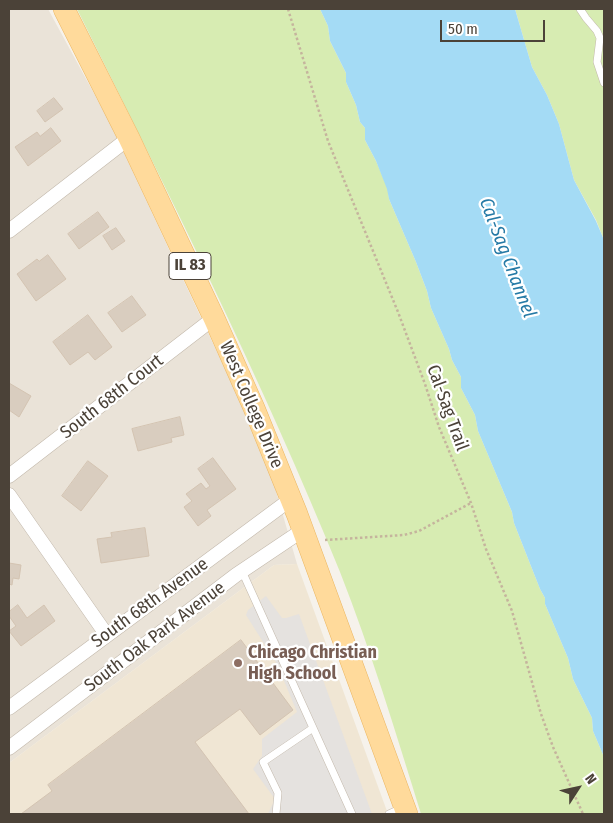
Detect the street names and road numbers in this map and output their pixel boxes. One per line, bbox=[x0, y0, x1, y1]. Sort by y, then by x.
road number: IL 83 bbox=[169, 252, 211, 280]
street label: West College Drive bbox=[214, 338, 288, 472]
street label: South 68th Court bbox=[56, 350, 168, 444]
street label: Cal-Sag Trail bbox=[421, 362, 473, 454]
street label: South 68th Avenue bbox=[87, 553, 213, 653]
street label: South Oak Park Avenue bbox=[81, 577, 229, 697]

